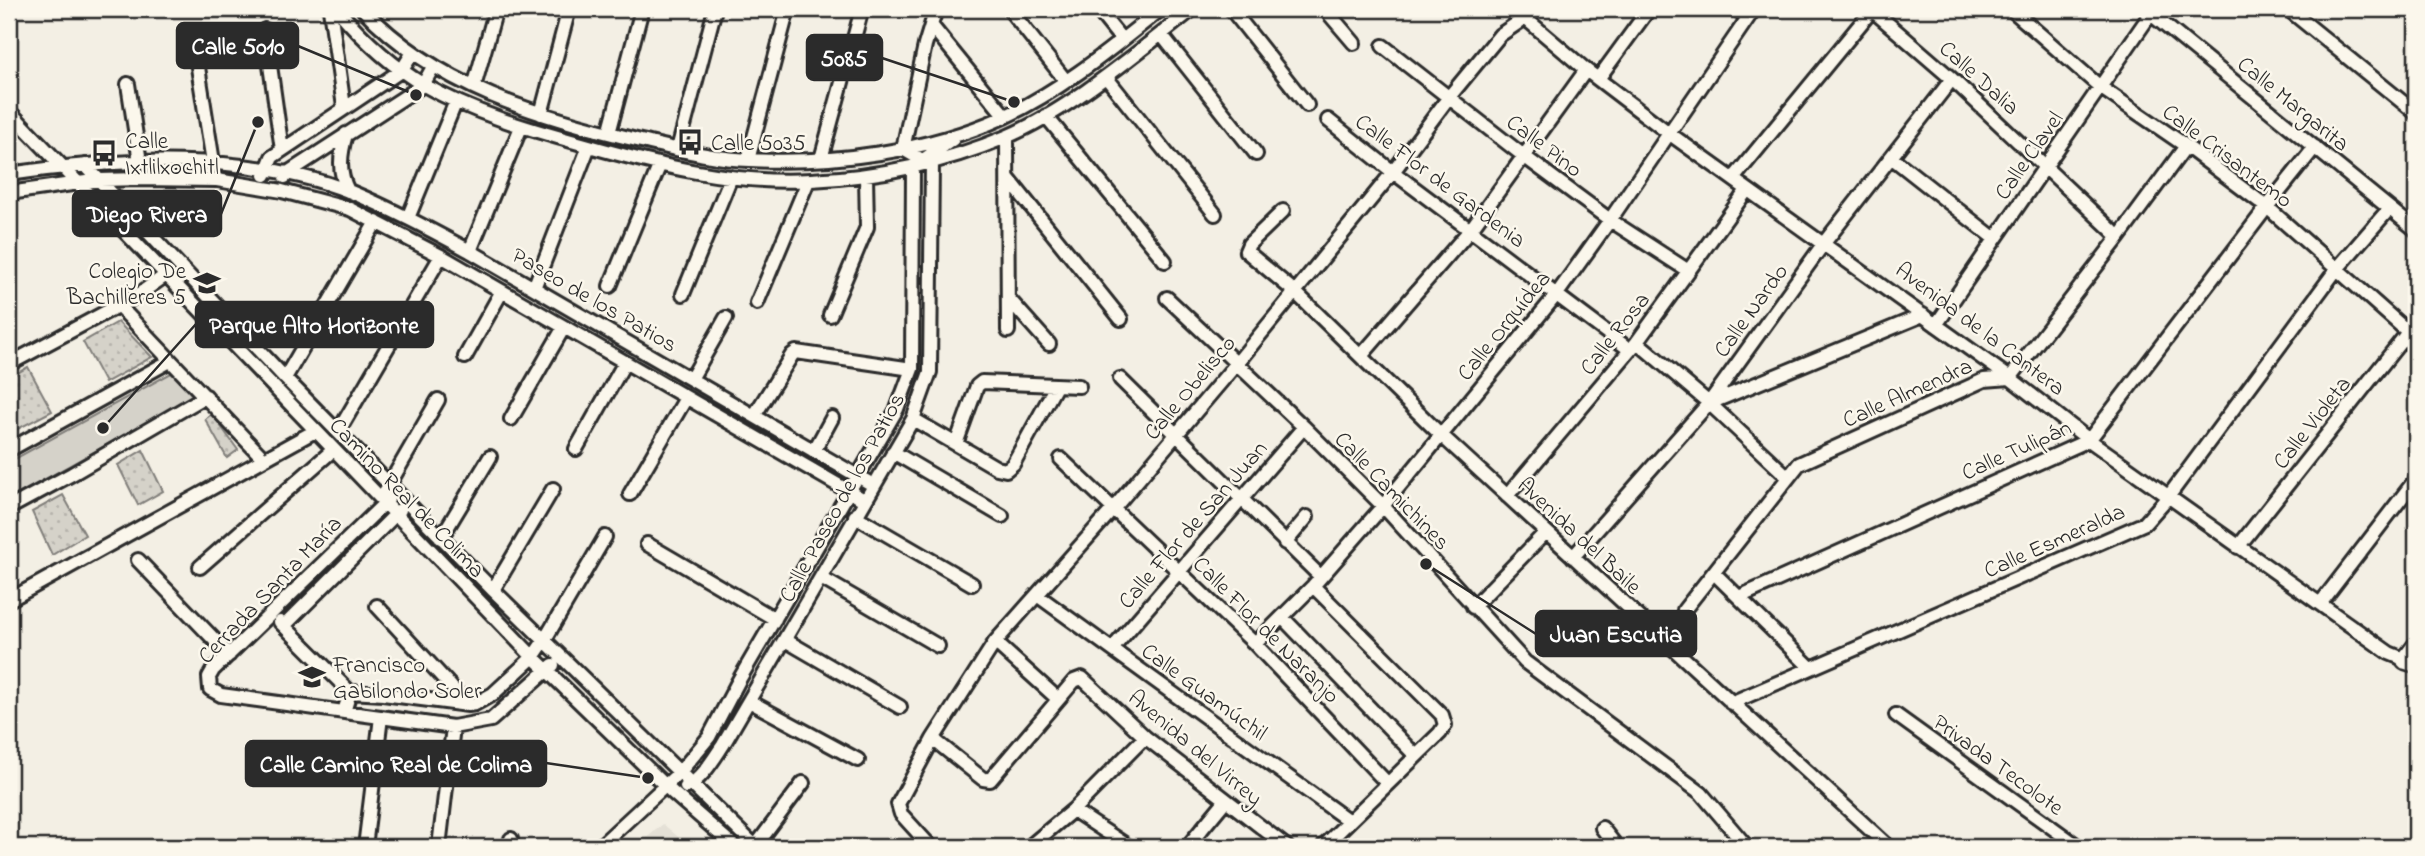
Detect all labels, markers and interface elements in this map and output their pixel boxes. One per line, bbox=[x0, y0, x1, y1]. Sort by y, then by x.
callout: Calle 5010 bbox=[177, 23, 298, 68]
text: Calle 5010 bbox=[191, 31, 285, 66]
street label: Calle Dalia bbox=[1931, 34, 2026, 124]
callout: 5085 bbox=[807, 35, 882, 80]
text: 5085 bbox=[821, 43, 868, 78]
street label: Calle Margarita bbox=[2228, 49, 2356, 162]
street label: Calle Crisantemo bbox=[2154, 97, 2299, 217]
street label: Calle Clavel bbox=[1987, 105, 2073, 207]
street label: Calle Flor de Gardenia bbox=[1347, 107, 1532, 257]
street label: Calle Pino bbox=[1498, 107, 1589, 187]
place label: Calle Ixtlilxochitl bbox=[125, 126, 219, 185]
bus stop icon: Calle 5035 bbox=[675, 127, 705, 157]
place label: Calle 5035 bbox=[711, 128, 806, 161]
bus stop icon: Calle Ixtlilxochitl bbox=[89, 138, 119, 168]
callout: Diego Rivera bbox=[73, 191, 221, 236]
text: Diego Rivera bbox=[86, 199, 207, 235]
street label: Paseo de los Patios bbox=[505, 240, 683, 362]
street label: Avenida de la Cantera bbox=[1887, 255, 2072, 405]
place label: Colegio De Bachilleres 5 bbox=[66, 256, 187, 315]
street label: Calle Nardo bbox=[1707, 258, 1797, 365]
street label: Calle Orquídea bbox=[1450, 264, 1560, 389]
school or university icon: Colegio De Bachilleres 5 bbox=[192, 268, 222, 298]
street label: Calle Rosa bbox=[1573, 286, 1659, 383]
callout: Parque Alto Horizonte bbox=[196, 302, 433, 347]
text: Parque Alto Horizonte bbox=[209, 310, 420, 345]
street label: Calle Obelisco bbox=[1137, 329, 1245, 448]
street label: Calle Almendra bbox=[1838, 351, 1978, 438]
street label: Calle Violeta bbox=[2266, 370, 2360, 477]
street label: Calle Paseo de los Patios bbox=[772, 387, 915, 609]
street label: Camino Real de Colima bbox=[321, 411, 492, 587]
street label: Calle Tulipán bbox=[1957, 412, 2077, 490]
street label: Calle Camichines bbox=[1326, 425, 1457, 559]
street label: Calle Flor de San Juan bbox=[1111, 434, 1276, 617]
street label: Avenida del Baile bbox=[1509, 470, 1648, 604]
street label: Calle Esmeralda bbox=[1979, 496, 2131, 588]
street label: Cerrada Santa María bbox=[191, 509, 350, 672]
street label: Calle Flor de Naranjo bbox=[1184, 550, 1347, 712]
callout: Juan Escutia bbox=[1536, 611, 1696, 656]
text: Juan Escutia bbox=[1550, 619, 1682, 654]
street label: Calle Guamúchil bbox=[1134, 636, 1273, 750]
place label: Francisco Gabilondo Soler bbox=[332, 650, 482, 709]
school or university icon: Francisco Gabilondo Soler bbox=[297, 662, 327, 692]
street label: Avenida del Virrey bbox=[1119, 683, 1269, 817]
street label: Privada Tecolote bbox=[1925, 707, 2070, 825]
callout: Calle Camino Real de Colima bbox=[246, 741, 546, 786]
text: Calle Camino Real de Colima bbox=[260, 749, 532, 784]

